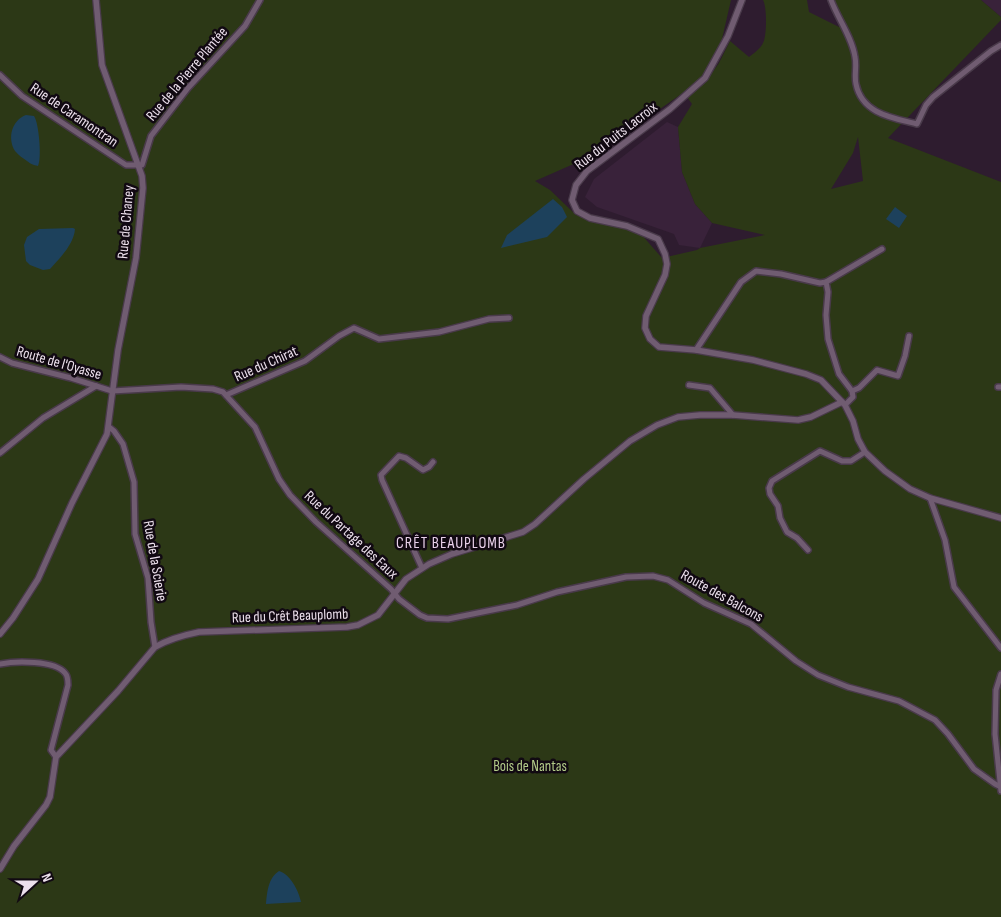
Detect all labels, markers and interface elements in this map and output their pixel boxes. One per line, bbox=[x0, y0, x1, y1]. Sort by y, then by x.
street label: Rue de la Pierre Plantée bbox=[142, 23, 232, 125]
street label: Rue de Caramontran bbox=[26, 79, 122, 151]
street label: Rue du Puits Lacroix bbox=[571, 97, 662, 174]
street label: Rue de Chaney bbox=[113, 184, 139, 260]
street label: Rue du Chirat bbox=[231, 341, 301, 386]
street label: Route de l'Oyasse bbox=[14, 342, 104, 384]
street label: Rue du Partage des Eaux bbox=[300, 487, 402, 584]
street label: Rue de la Scierie bbox=[139, 519, 171, 603]
district label: CRÊT BEAUPLOMB bbox=[396, 534, 506, 553]
street label: Route des Balcons bbox=[677, 566, 767, 626]
street label: Rue du Crêt Beauplomb bbox=[231, 604, 349, 628]
park label: Bois de Nantas bbox=[493, 757, 567, 776]
north arrow bbox=[10, 857, 60, 907]
text: N bbox=[37, 871, 56, 884]

